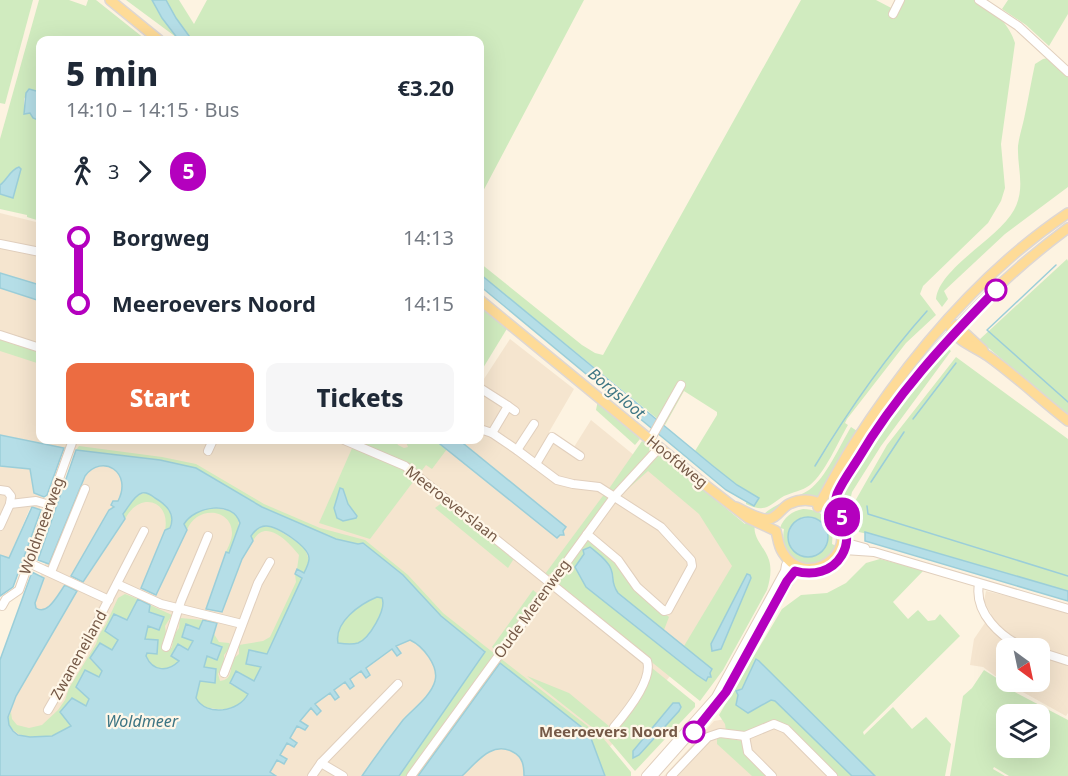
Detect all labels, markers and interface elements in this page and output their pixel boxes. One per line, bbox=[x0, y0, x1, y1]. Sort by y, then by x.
text: 5 min bbox=[66, 51, 158, 96]
text: €3.20 bbox=[397, 72, 454, 102]
text: 14:10 – 14:15 · Bus bbox=[66, 96, 239, 123]
icon: walk bbox=[66, 155, 99, 188]
icon: forward bbox=[128, 155, 161, 188]
text: 5 bbox=[182, 157, 194, 185]
text: 3 bbox=[108, 158, 119, 185]
text: Borgweg bbox=[112, 222, 210, 252]
text: 14:13 bbox=[403, 224, 454, 251]
unlabelled marker bbox=[985, 279, 1007, 301]
text: Meeroevers Noord bbox=[112, 288, 316, 318]
text: 14:15 bbox=[403, 290, 454, 317]
button: Start bbox=[66, 363, 254, 432]
button: Tickets bbox=[266, 363, 454, 432]
water label: Borgsloot bbox=[584, 363, 651, 424]
street label: Hoofdweg bbox=[643, 430, 712, 492]
street label: Meeroeverslaan bbox=[402, 461, 503, 546]
street label: Woldmeerweg bbox=[14, 474, 68, 577]
line badge: 5 bbox=[822, 498, 862, 536]
text: 5 bbox=[836, 503, 848, 531]
street label: Oude Merenweg bbox=[488, 555, 574, 662]
street label: Zwaneneiland bbox=[45, 606, 111, 703]
north arrow bbox=[996, 638, 1050, 692]
map controls bbox=[996, 638, 1050, 758]
button: layers bbox=[996, 704, 1050, 758]
water label: Woldmeer bbox=[106, 710, 179, 732]
place label: Meeroevers Noord bbox=[539, 721, 678, 741]
marker: Meeroevers Noord bbox=[683, 721, 705, 743]

